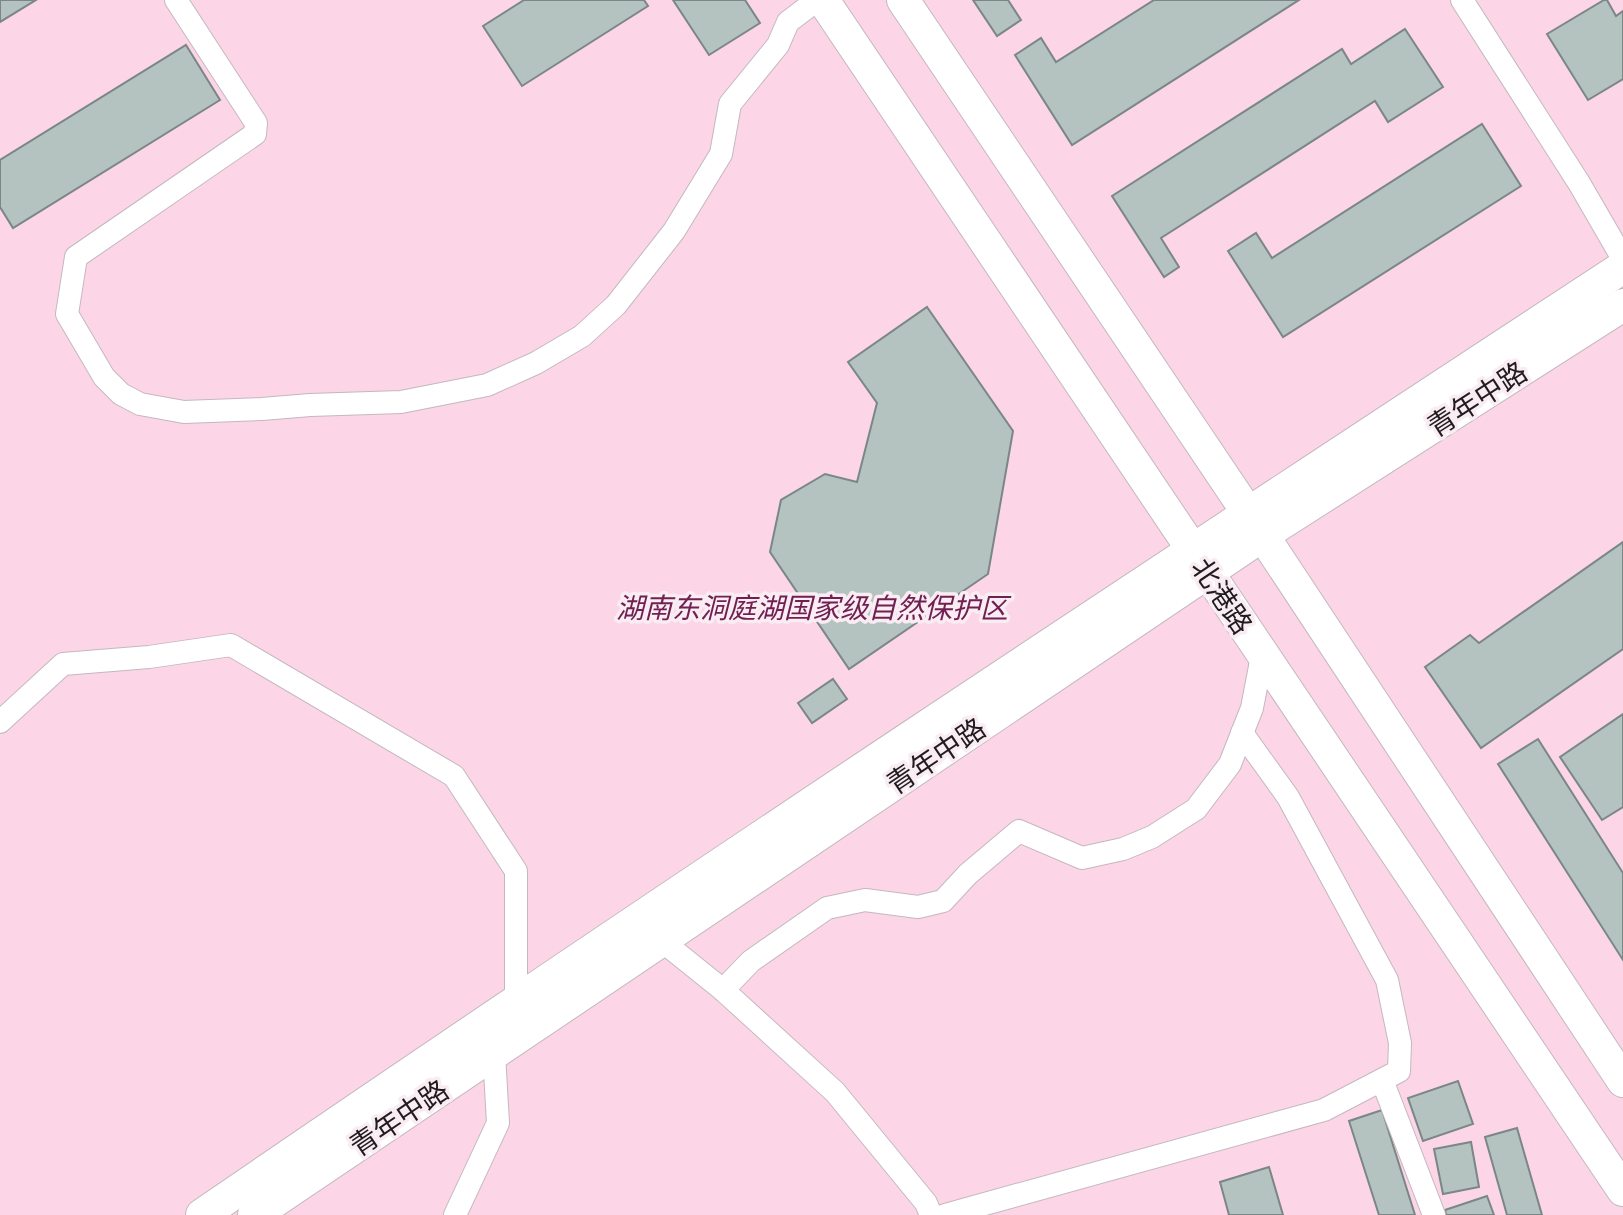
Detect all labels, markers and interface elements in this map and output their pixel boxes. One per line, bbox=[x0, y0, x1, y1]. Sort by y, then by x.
street label: 青年中路 bbox=[1422, 356, 1533, 443]
street label: 北港路 bbox=[1185, 553, 1258, 640]
park label: 湖南东洞庭湖国家级自然保护区 bbox=[616, 593, 1012, 624]
street label: 青年中路 bbox=[881, 712, 991, 801]
street label: 青年中路 bbox=[344, 1074, 454, 1163]

